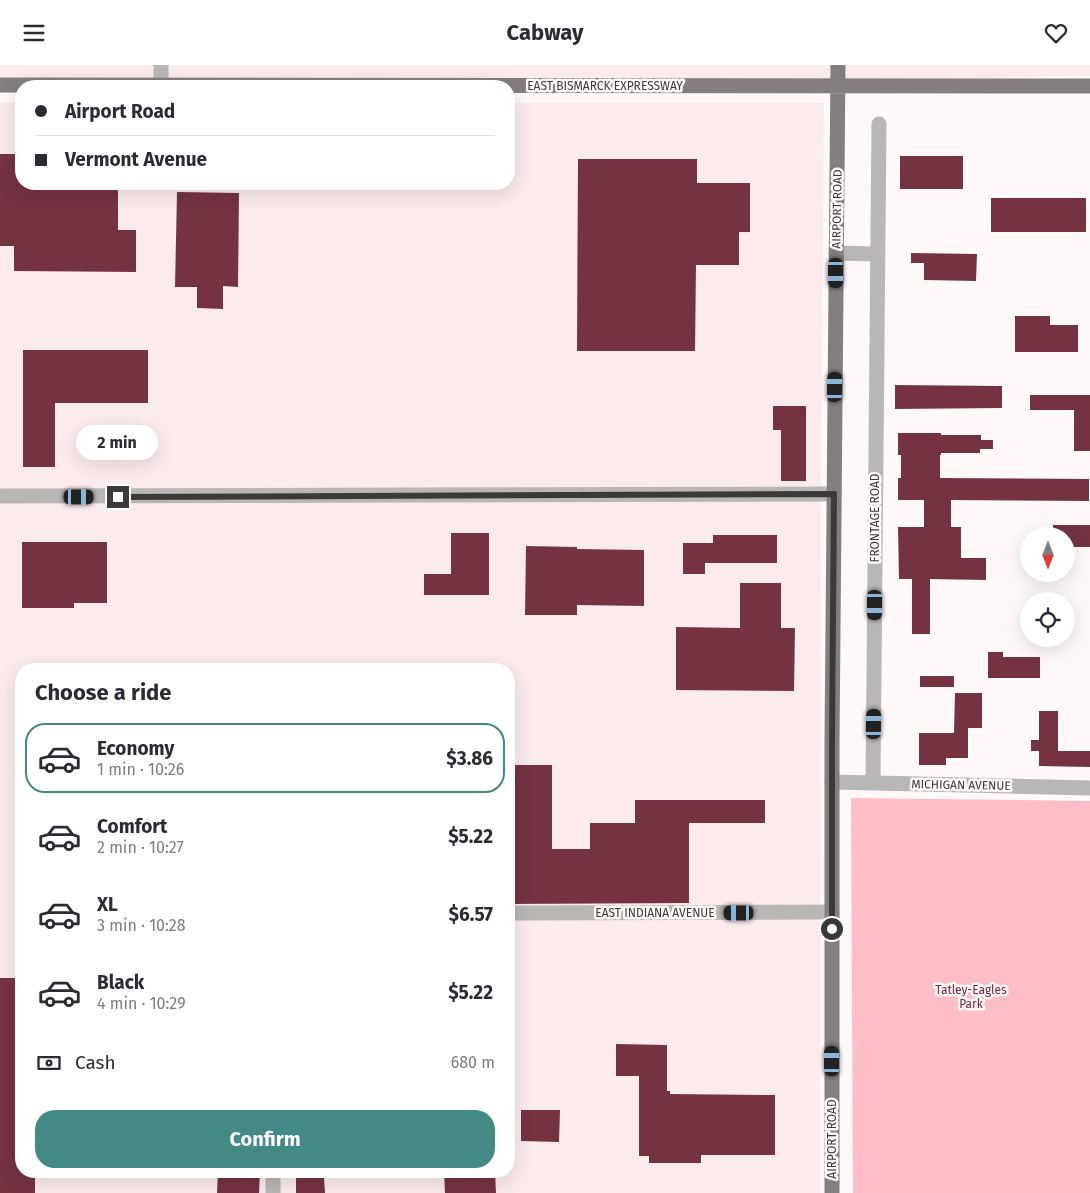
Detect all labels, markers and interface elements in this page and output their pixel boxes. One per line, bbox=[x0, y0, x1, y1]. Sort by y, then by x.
icon: menu bbox=[20, 19, 48, 47]
text: Cabway bbox=[507, 19, 583, 46]
icon: heart bbox=[1042, 19, 1070, 47]
street label: EAST BISMARCK EXPRESSWAY bbox=[527, 79, 683, 93]
text: Airport Road bbox=[65, 100, 175, 123]
text: Vermont Avenue bbox=[65, 148, 207, 171]
street label: AIRPORT ROAD bbox=[829, 169, 845, 249]
car bbox=[828, 258, 843, 288]
car bbox=[827, 372, 842, 402]
callout: 2 min bbox=[77, 425, 159, 459]
text: 2 min bbox=[97, 433, 137, 452]
street label: FRONTAGE ROAD bbox=[868, 473, 882, 563]
route end bbox=[107, 486, 129, 508]
car bbox=[64, 490, 94, 505]
north arrow bbox=[1020, 527, 1075, 583]
map controls bbox=[1020, 527, 1075, 647]
car bbox=[867, 590, 882, 620]
button: locate bbox=[1020, 592, 1075, 647]
text: Choose a ride bbox=[35, 679, 171, 706]
car bbox=[866, 709, 881, 739]
icon: car bbox=[37, 736, 82, 781]
text: Economy bbox=[97, 737, 174, 760]
text: $3.86 bbox=[446, 747, 493, 770]
text: 1 min · 10:26 bbox=[97, 760, 184, 779]
street label: MICHIGAN AVENUE bbox=[911, 777, 1011, 793]
icon: car bbox=[37, 814, 82, 859]
text: Comfort bbox=[97, 815, 167, 838]
text: $5.22 bbox=[448, 825, 493, 848]
text: 2 min · 10:27 bbox=[97, 838, 184, 857]
icon: car bbox=[37, 892, 82, 937]
text: XL bbox=[97, 893, 118, 916]
text: $6.57 bbox=[449, 903, 493, 926]
street label: EAST INDIANA AVENUE bbox=[595, 906, 715, 920]
car bbox=[724, 906, 754, 921]
text: 3 min · 10:28 bbox=[97, 916, 186, 935]
route start bbox=[821, 918, 843, 940]
icon: car bbox=[37, 970, 82, 1015]
text: Black bbox=[97, 971, 144, 994]
text: $5.22 bbox=[448, 981, 493, 1004]
park label: Tatley-Eagles Park bbox=[935, 983, 1007, 1011]
text: 4 min · 10:29 bbox=[97, 994, 186, 1013]
car bbox=[824, 1046, 839, 1076]
icon: cash bbox=[35, 1049, 63, 1077]
text: Cash bbox=[75, 1051, 116, 1074]
text: 680 m bbox=[451, 1053, 495, 1072]
street label: AIRPORT ROAD bbox=[825, 1099, 839, 1179]
button: Confirm bbox=[35, 1110, 495, 1168]

